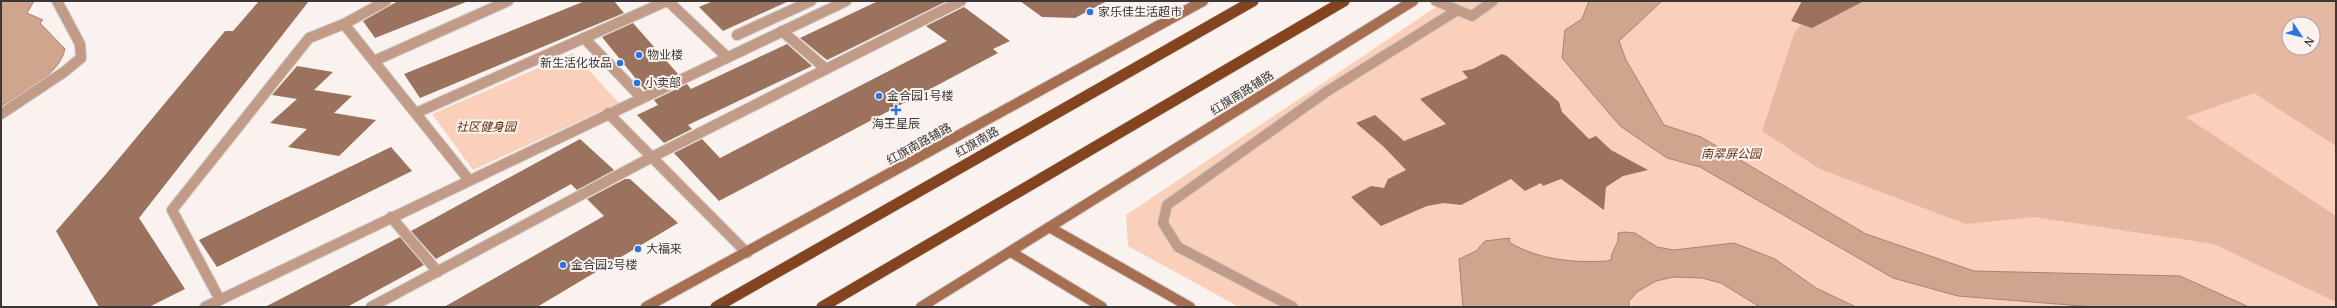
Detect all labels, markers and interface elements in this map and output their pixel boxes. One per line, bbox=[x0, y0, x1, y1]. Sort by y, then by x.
place label: 家乐佳生活超市 bbox=[1098, 4, 1182, 19]
marker: 家乐佳生活超市 bbox=[1085, 7, 1095, 17]
north arrow bbox=[2281, 16, 2321, 56]
text: N bbox=[2301, 34, 2317, 50]
place label: 物业楼 bbox=[647, 47, 683, 62]
marker: 物业楼 bbox=[634, 50, 644, 60]
place label: 新生活化妆品 bbox=[540, 55, 612, 70]
marker: 新生活化妆品 bbox=[615, 58, 625, 68]
street label: 红旗南路辅路 bbox=[1207, 67, 1276, 118]
place label: 小卖部 bbox=[645, 75, 681, 90]
marker: 小卖部 bbox=[632, 78, 642, 88]
place label: 金合园1号楼 bbox=[887, 88, 953, 103]
marker: 金合园1号楼 bbox=[874, 91, 884, 101]
marker: 海王星辰 bbox=[891, 105, 901, 115]
place label: 海王星辰 bbox=[872, 116, 920, 131]
park label: 社区健身园 bbox=[456, 119, 518, 134]
street label: 红旗南路辅路 bbox=[884, 120, 954, 168]
street label: 红旗南路 bbox=[952, 123, 1001, 160]
park label: 南翠屏公园 bbox=[1701, 146, 1763, 161]
place label: 大福来 bbox=[646, 241, 682, 256]
marker: 大福来 bbox=[633, 244, 643, 254]
place label: 金合园2号楼 bbox=[571, 257, 637, 272]
marker: 金合园2号楼 bbox=[558, 260, 568, 270]

